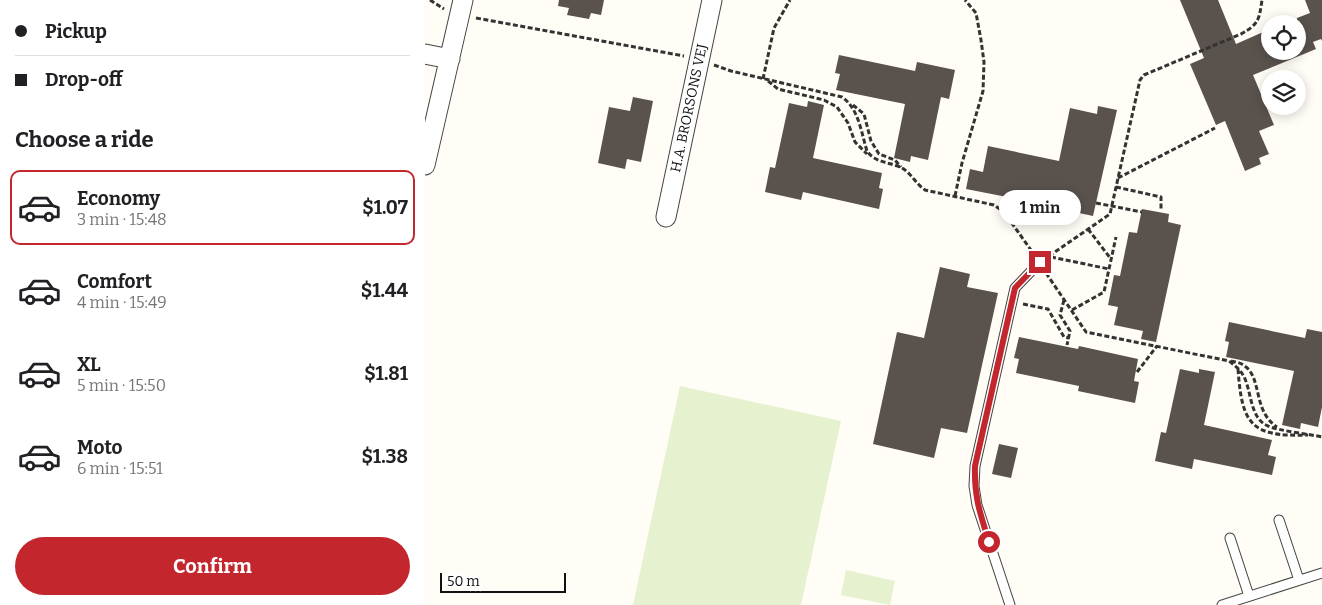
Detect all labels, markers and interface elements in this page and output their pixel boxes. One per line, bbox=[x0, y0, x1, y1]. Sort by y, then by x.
map controls bbox=[1261, 15, 1306, 115]
button: locate bbox=[1261, 15, 1306, 60]
text: Pickup bbox=[45, 20, 107, 43]
street label: H.A. BRORSONS VEJ bbox=[667, 42, 711, 174]
text: Drop-off bbox=[45, 68, 123, 91]
button: layers bbox=[1261, 70, 1306, 115]
text: Choose a ride bbox=[15, 126, 154, 153]
icon: car bbox=[17, 185, 62, 230]
text: Economy bbox=[77, 187, 160, 210]
callout: 1 min bbox=[999, 190, 1081, 224]
text: $1.07 bbox=[362, 196, 408, 219]
text: 1 min bbox=[1020, 198, 1060, 217]
text: 3 min · 15:48 bbox=[77, 210, 167, 229]
route end bbox=[1029, 251, 1051, 273]
icon: car bbox=[17, 268, 62, 313]
text: Comfort bbox=[77, 270, 152, 293]
text: $1.44 bbox=[361, 279, 408, 302]
text: 4 min · 15:49 bbox=[77, 293, 167, 312]
icon: car bbox=[17, 351, 62, 396]
text: XL bbox=[77, 353, 101, 376]
text: $1.81 bbox=[364, 362, 408, 385]
text: 5 min · 15:50 bbox=[77, 376, 166, 395]
icon: car bbox=[17, 434, 62, 479]
text: Moto bbox=[77, 436, 123, 459]
text: $1.38 bbox=[361, 445, 408, 468]
text: 6 min · 15:51 bbox=[77, 459, 163, 478]
route start bbox=[978, 531, 1000, 553]
button: Confirm bbox=[15, 537, 410, 595]
scale bar bbox=[440, 570, 566, 593]
text: 50 m bbox=[447, 573, 480, 590]

